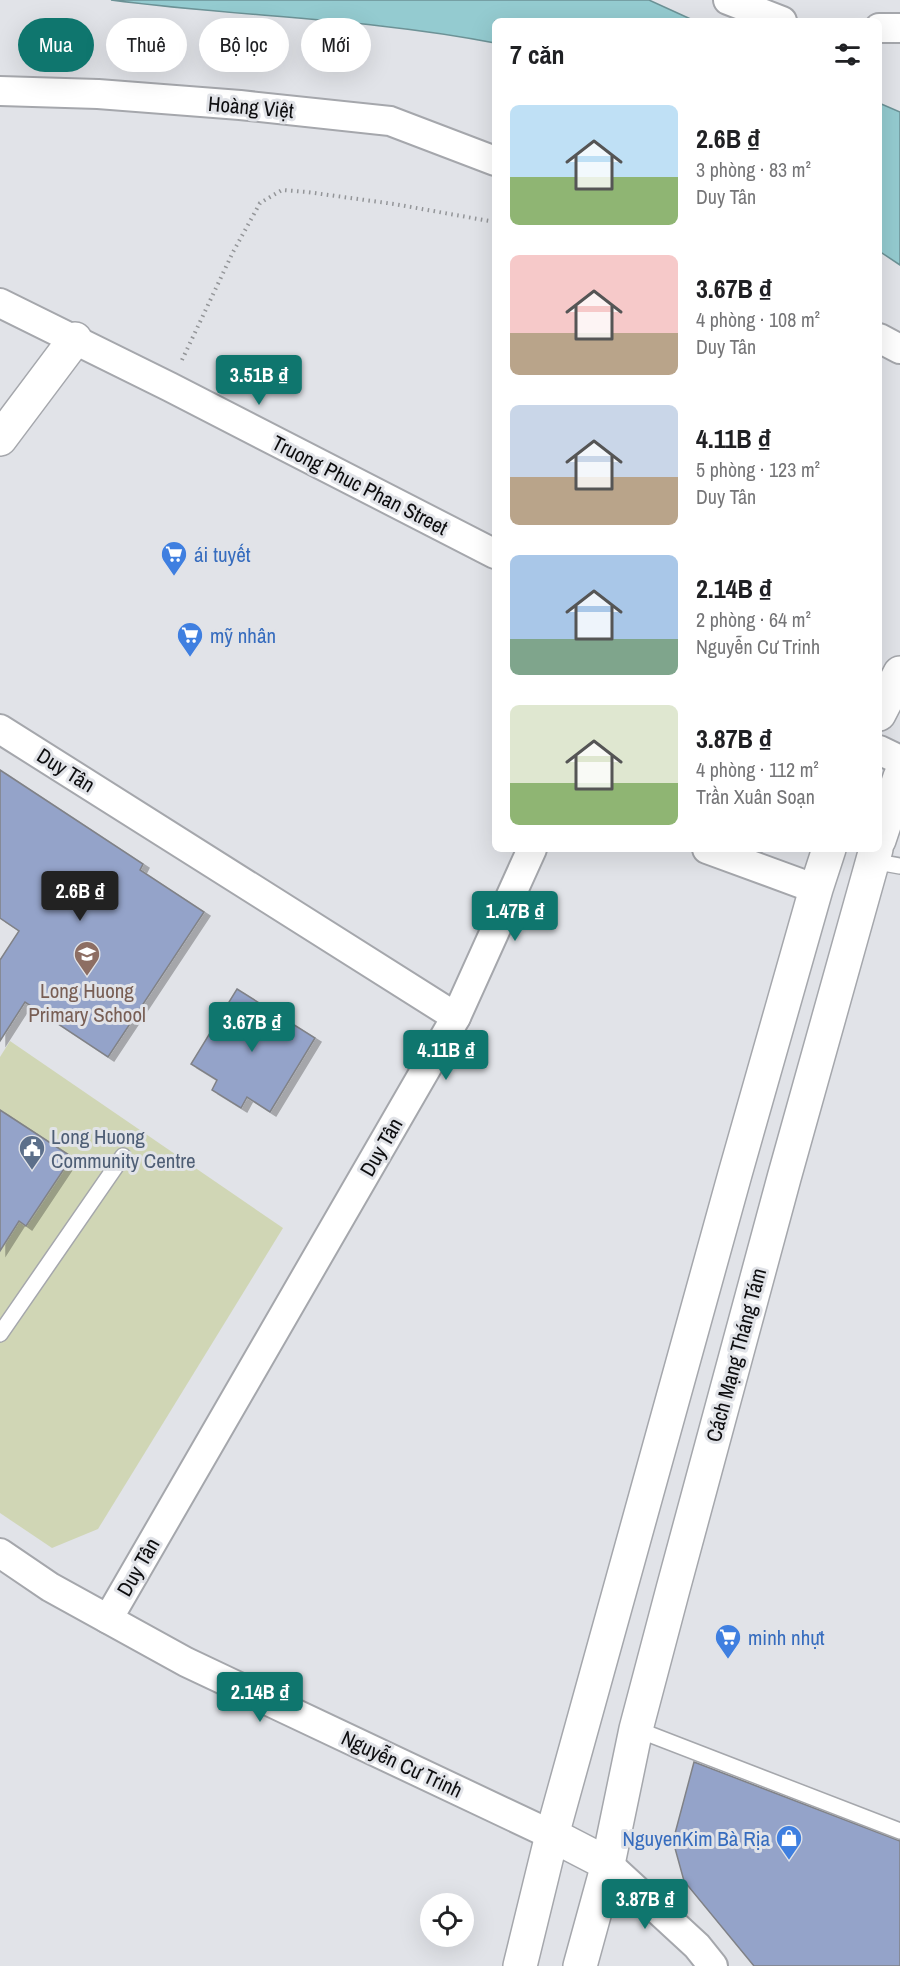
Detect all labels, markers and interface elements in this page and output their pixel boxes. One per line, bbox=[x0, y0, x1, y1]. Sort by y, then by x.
chip: Mua bbox=[18, 18, 94, 72]
chip: Thuê bbox=[106, 18, 187, 72]
chip: Bộ lọc bbox=[199, 18, 289, 72]
chip: Mới bbox=[301, 18, 371, 72]
text: 7 căn bbox=[510, 37, 565, 72]
icon: filters bbox=[831, 38, 864, 71]
street label: Hoàng Việt bbox=[207, 89, 295, 125]
text: 2.6B ₫ bbox=[696, 121, 760, 156]
icon: home bbox=[558, 129, 630, 201]
text: 3 phòng · 83 m² bbox=[696, 156, 811, 183]
text: Duy Tân bbox=[696, 183, 756, 210]
text: 3.67B ₫ bbox=[696, 271, 772, 306]
icon: home bbox=[558, 279, 630, 351]
text: 4 phòng · 108 m² bbox=[696, 306, 820, 333]
text: Duy Tân bbox=[696, 333, 756, 360]
pin: 3.51B ₫ bbox=[204, 355, 314, 406]
text: 3.51B ₫ bbox=[230, 361, 288, 388]
text: 4.11B ₫ bbox=[696, 421, 771, 456]
street label: Truong Phuc Phan Street bbox=[267, 428, 453, 542]
icon: home bbox=[558, 429, 630, 501]
text: 5 phòng · 123 m² bbox=[696, 456, 820, 483]
text: Duy Tân bbox=[696, 483, 756, 510]
supermarket icon: ái tuyết bbox=[159, 539, 189, 577]
place label: ái tuyết bbox=[194, 540, 251, 569]
text: 2.14B ₫ bbox=[696, 571, 772, 606]
icon: home bbox=[558, 579, 630, 651]
text: 2 phòng · 64 m² bbox=[696, 606, 811, 633]
supermarket icon: mỹ nhân bbox=[175, 620, 205, 658]
place label: mỹ nhân bbox=[210, 621, 276, 650]
text: Nguyễn Cư Trinh bbox=[696, 633, 820, 660]
text: 3.87B ₫ bbox=[696, 721, 772, 756]
icon: home bbox=[558, 729, 630, 801]
street label: Duy Tân bbox=[32, 741, 100, 799]
text: 4 phòng · 112 m² bbox=[696, 756, 819, 783]
text: Trần Xuân Soạn bbox=[696, 783, 815, 810]
pin: 2.6B ₫ bbox=[31, 871, 129, 922]
text: 2.6B ₫ bbox=[55, 877, 105, 904]
pin: 1.47B ₫ bbox=[460, 891, 570, 942]
text: 1.47B ₫ bbox=[486, 897, 544, 924]
school or university icon: Long Huong Primary School bbox=[72, 939, 102, 977]
place label: Long Huong Primary School bbox=[28, 976, 146, 1029]
pin: 3.67B ₫ bbox=[197, 1002, 307, 1053]
text: 3.67B ₫ bbox=[223, 1008, 281, 1035]
pin: 4.11B ₫ bbox=[391, 1030, 501, 1081]
text: 4.11B ₫ bbox=[417, 1036, 475, 1063]
street label: Duy Tân bbox=[353, 1112, 409, 1182]
place label: Long Huong Community Centre bbox=[51, 1122, 196, 1175]
public building icon: Long Huong Community Centre bbox=[17, 1133, 47, 1171]
street label: Cách Mạng Tháng Tám bbox=[699, 1265, 773, 1445]
street label: Duy Tân bbox=[110, 1532, 166, 1602]
supermarket icon: minh nhựt bbox=[713, 1622, 743, 1660]
place label: minh nhựt bbox=[748, 1623, 825, 1652]
pin: 2.14B ₫ bbox=[205, 1672, 315, 1723]
text: 2.14B ₫ bbox=[231, 1678, 289, 1705]
street label: Nguyễn Cư Trinh bbox=[337, 1723, 467, 1805]
shop icon: NguyenKim Bà Rịa bbox=[774, 1823, 804, 1861]
place label: NguyenKim Bà Rịa bbox=[623, 1824, 770, 1853]
pin: 3.87B ₫ bbox=[590, 1879, 700, 1930]
text: 3.87B ₫ bbox=[616, 1885, 674, 1912]
map controls bbox=[420, 1893, 474, 1947]
button: locate bbox=[420, 1893, 474, 1947]

